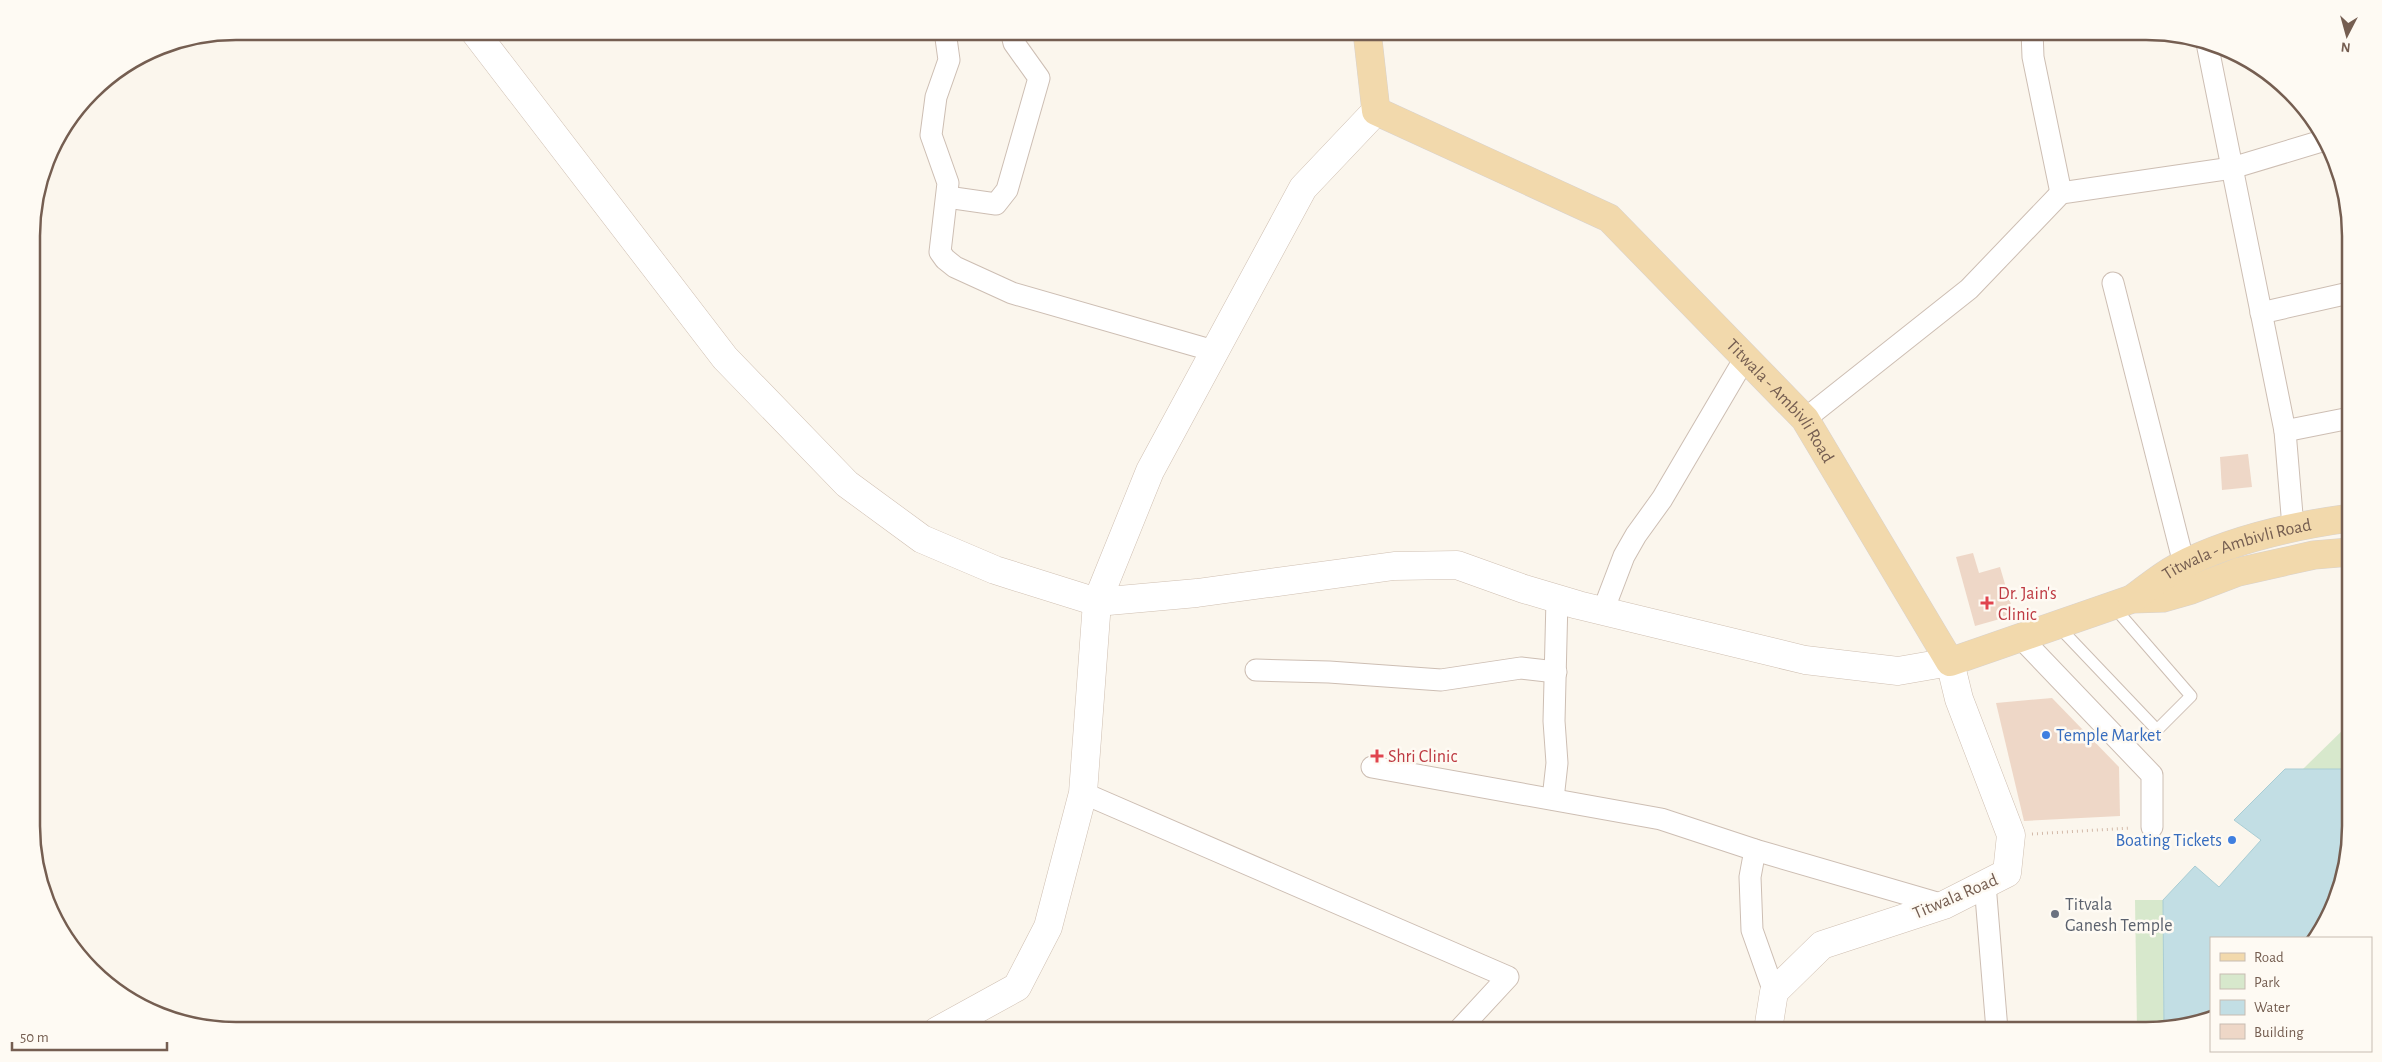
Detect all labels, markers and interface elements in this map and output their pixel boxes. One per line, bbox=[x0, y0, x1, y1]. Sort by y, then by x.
north arrow bbox=[2322, 10, 2372, 60]
text: N bbox=[2340, 39, 2351, 54]
street label: Titwala - Ambivli Road bbox=[1722, 336, 1837, 466]
street label: Titwala - Ambivli Road bbox=[2159, 516, 2313, 584]
place label: Dr. Jain's Clinic bbox=[1998, 585, 2057, 624]
marker: Dr. Jain's Clinic bbox=[1980, 596, 1994, 610]
place label: Temple Market bbox=[2056, 727, 2161, 745]
marker: Temple Market bbox=[2040, 729, 2052, 741]
place label: Shri Clinic bbox=[1388, 748, 1457, 766]
marker: Shri Clinic bbox=[1370, 749, 1384, 763]
place label: Boating Tickets bbox=[2116, 832, 2222, 850]
marker: Boating Tickets bbox=[2226, 834, 2238, 846]
street label: Titwala Road bbox=[1910, 871, 2001, 923]
place label: Titvala Ganesh Temple bbox=[2065, 896, 2173, 935]
marker: Titvala Ganesh Temple bbox=[2049, 908, 2061, 920]
legend bbox=[2210, 937, 2372, 1052]
text: Road bbox=[2254, 950, 2284, 965]
text: Park bbox=[2254, 975, 2280, 990]
text: Water bbox=[2254, 1000, 2290, 1015]
scale bar bbox=[12, 1020, 168, 1052]
text: Building bbox=[2254, 1025, 2304, 1040]
text: 50 m bbox=[20, 1030, 49, 1045]

